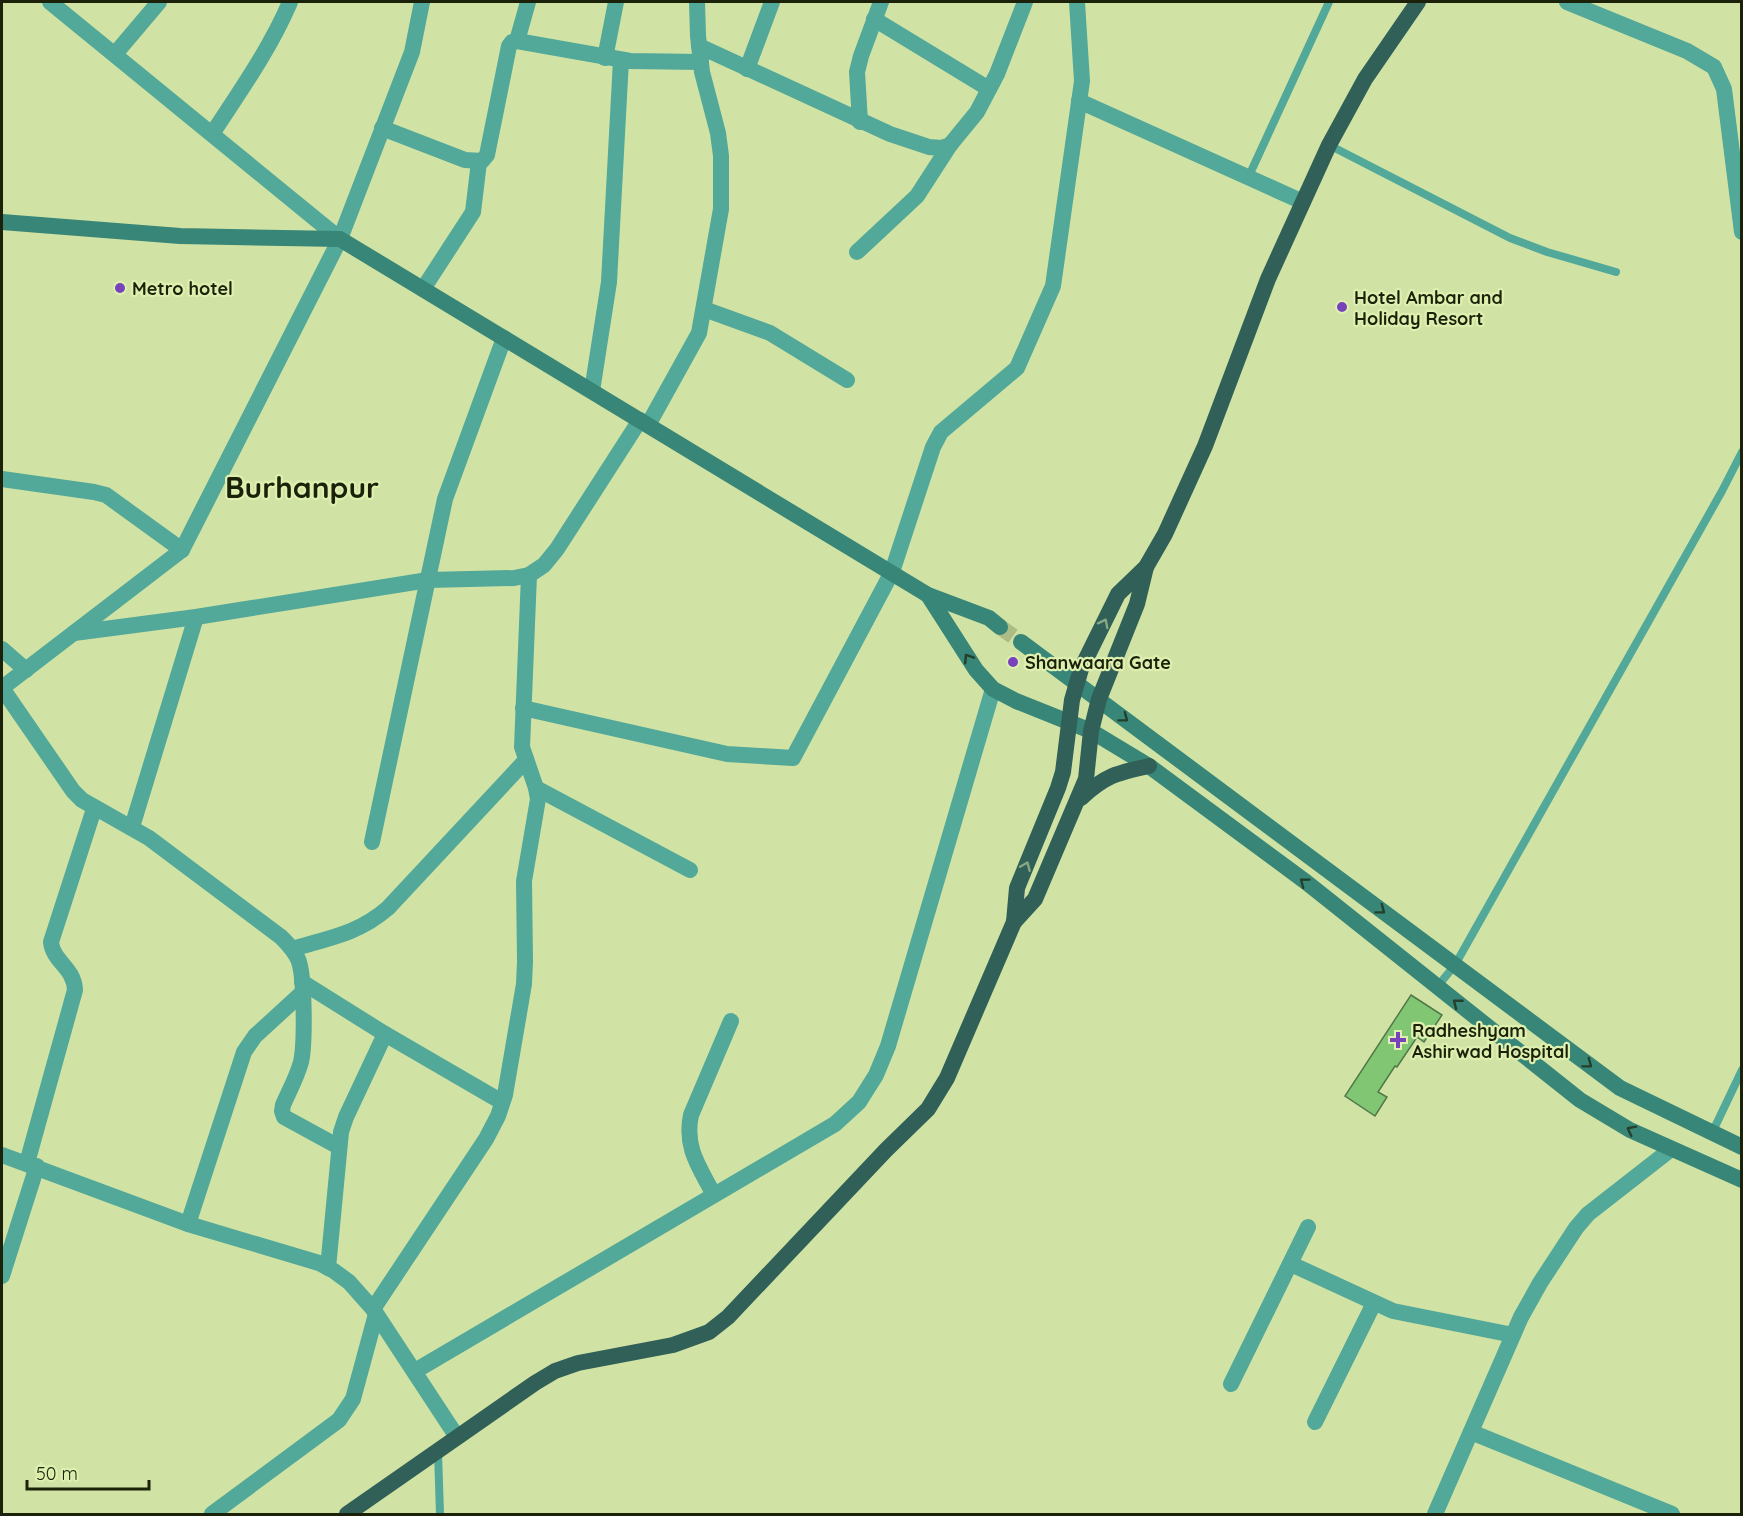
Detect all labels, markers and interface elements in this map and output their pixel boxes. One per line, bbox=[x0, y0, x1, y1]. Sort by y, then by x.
place label: Metro hotel bbox=[132, 277, 233, 300]
marker: Metro hotel bbox=[113, 281, 127, 295]
place label: Hotel Ambar and Holiday Resort bbox=[1354, 286, 1503, 330]
marker: Hotel Ambar and Holiday Resort bbox=[1335, 300, 1349, 314]
district label: Burhanpur bbox=[225, 468, 379, 506]
one-way arrow bbox=[1097, 618, 1108, 629]
place label: Shanwaara Gate bbox=[1025, 651, 1171, 674]
one-way arrow bbox=[964, 654, 975, 665]
marker: Shanwaara Gate bbox=[1006, 655, 1020, 669]
one-way arrow bbox=[1117, 710, 1128, 721]
one-way arrow bbox=[1019, 861, 1031, 872]
one-way arrow bbox=[1300, 878, 1311, 889]
one-way arrow bbox=[1374, 902, 1385, 913]
one-way arrow bbox=[1453, 999, 1464, 1010]
place label: Radheshyam Ashirwad Hospital bbox=[1412, 1019, 1569, 1063]
marker: Radheshyam Ashirwad Hospital bbox=[1389, 1031, 1407, 1049]
one-way arrow bbox=[1581, 1057, 1592, 1068]
one-way arrow bbox=[1626, 1126, 1637, 1138]
scale bar bbox=[27, 1453, 148, 1491]
text: 50 m bbox=[36, 1462, 78, 1485]

